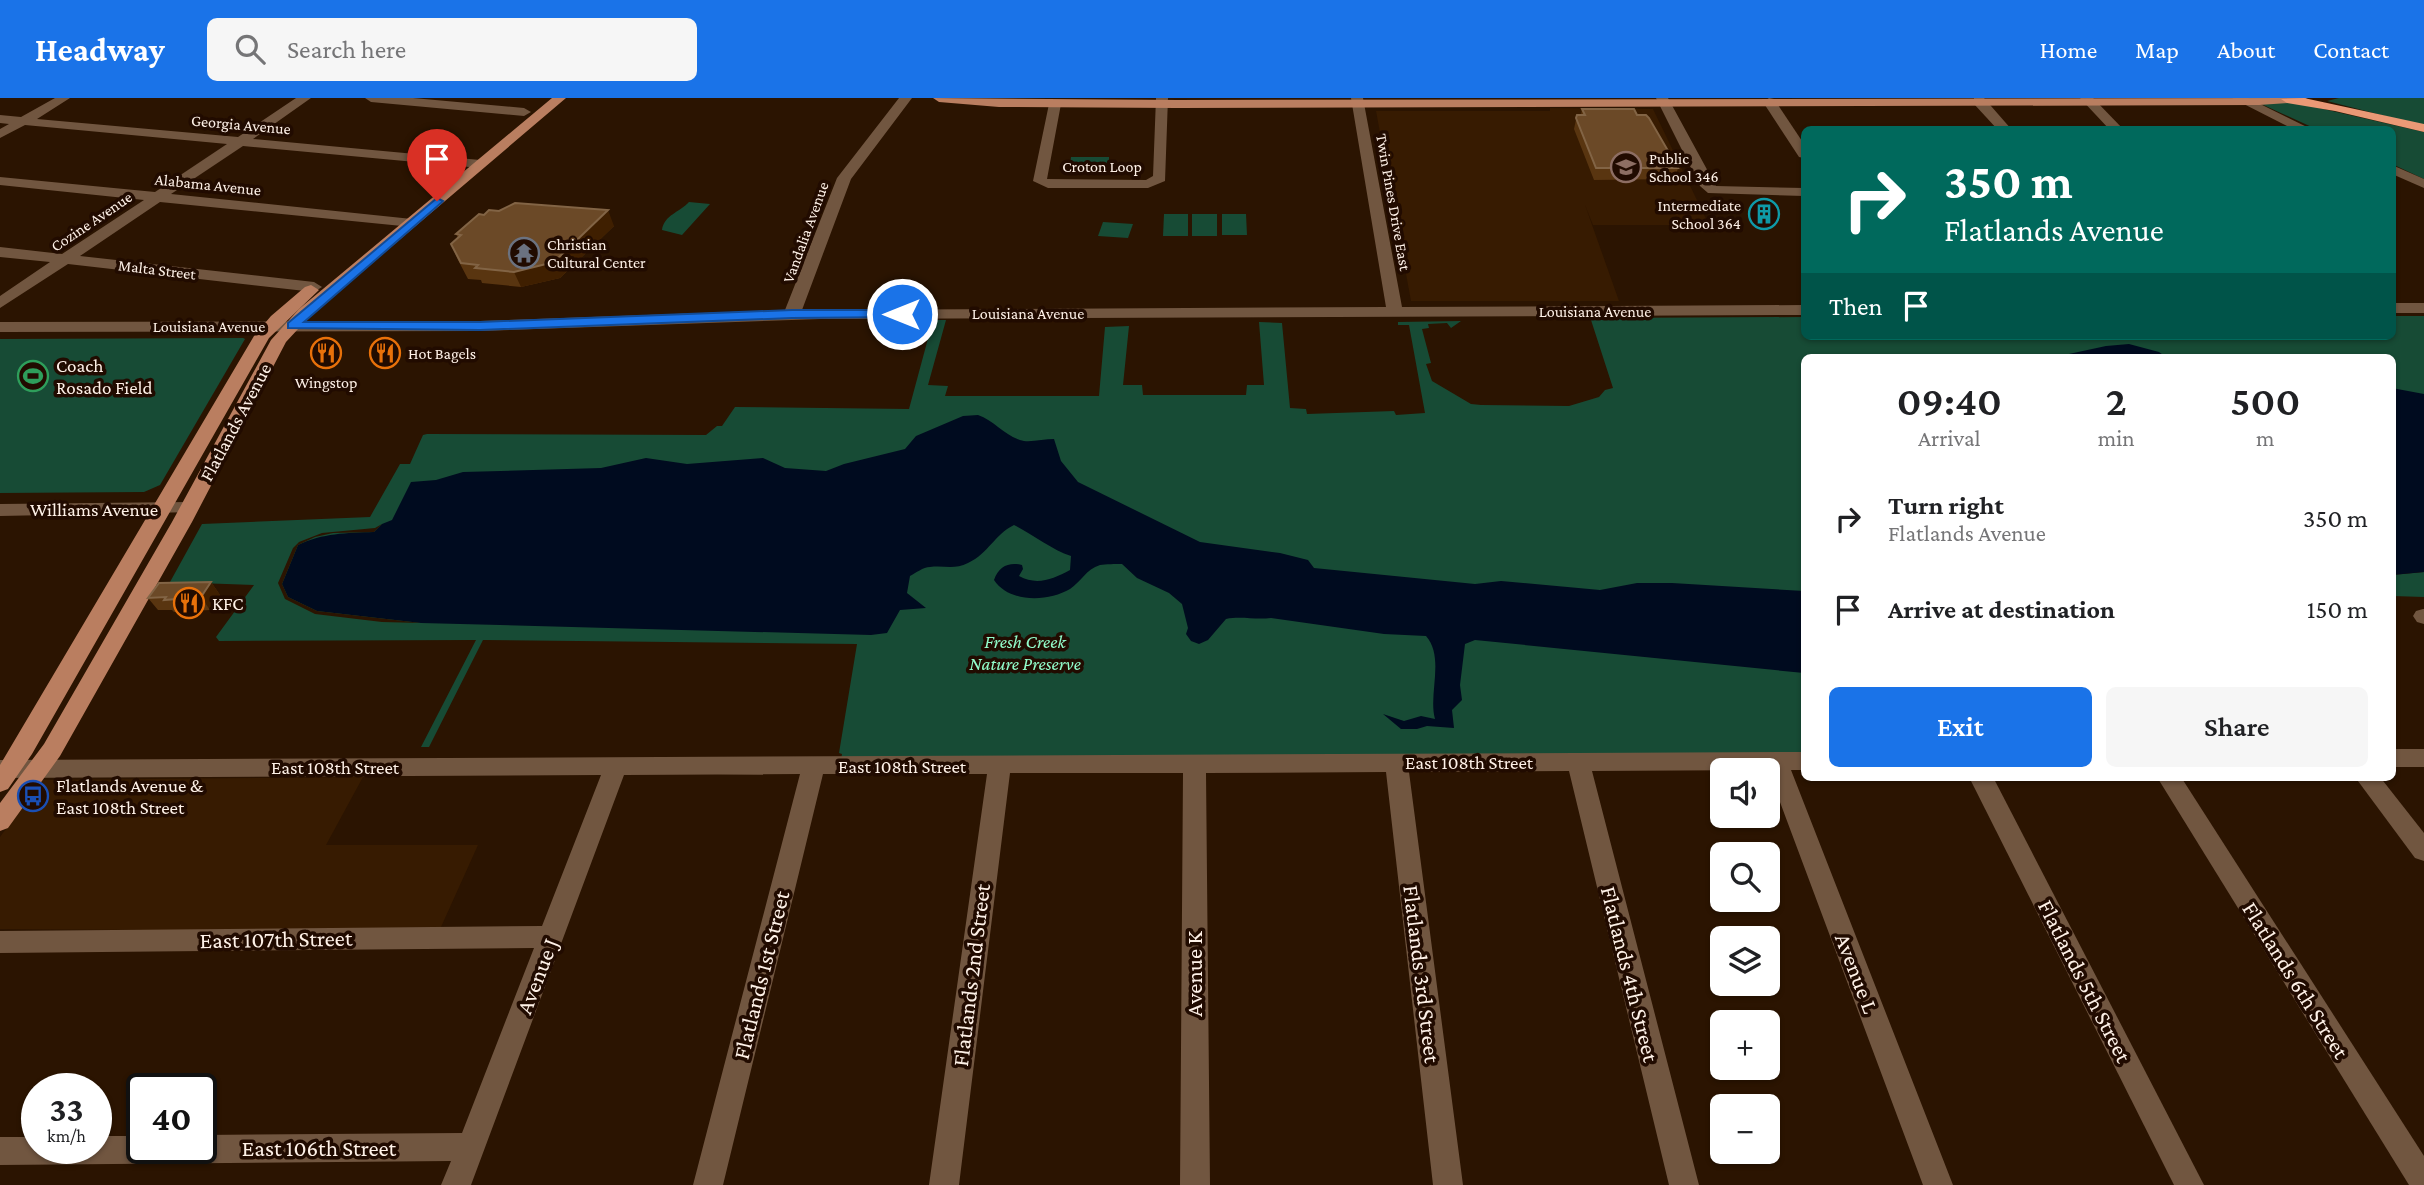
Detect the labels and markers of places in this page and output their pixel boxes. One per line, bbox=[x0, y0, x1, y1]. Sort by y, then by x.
pin bbox=[407, 129, 467, 201]
school or university icon: Public School 346 bbox=[1609, 150, 1643, 184]
place label: Public School 346 bbox=[1649, 150, 1719, 185]
place label: Intermediate School 364 bbox=[1658, 197, 1741, 232]
building icon: Intermediate School 364 bbox=[1747, 197, 1781, 231]
temple icon: Christian Cultural Center bbox=[507, 236, 541, 270]
place label: Christian Cultural Center bbox=[547, 236, 646, 271]
restaurant icon: Wingstop bbox=[309, 336, 343, 370]
restaurant icon: Hot Bagels bbox=[368, 336, 402, 370]
place label: Hot Bagels bbox=[408, 345, 476, 363]
place label: Coach Rosado Field bbox=[56, 355, 153, 398]
sports icon: Coach Rosado Field bbox=[16, 359, 50, 393]
place label: Wingstop bbox=[295, 374, 357, 392]
restaurant icon: KFC bbox=[172, 586, 206, 620]
place label: KFC bbox=[212, 593, 243, 614]
place label: Flatlands Avenue & East 108th Street bbox=[56, 775, 204, 818]
bus stop icon: Flatlands Avenue & East 108th Street bbox=[16, 779, 50, 813]

